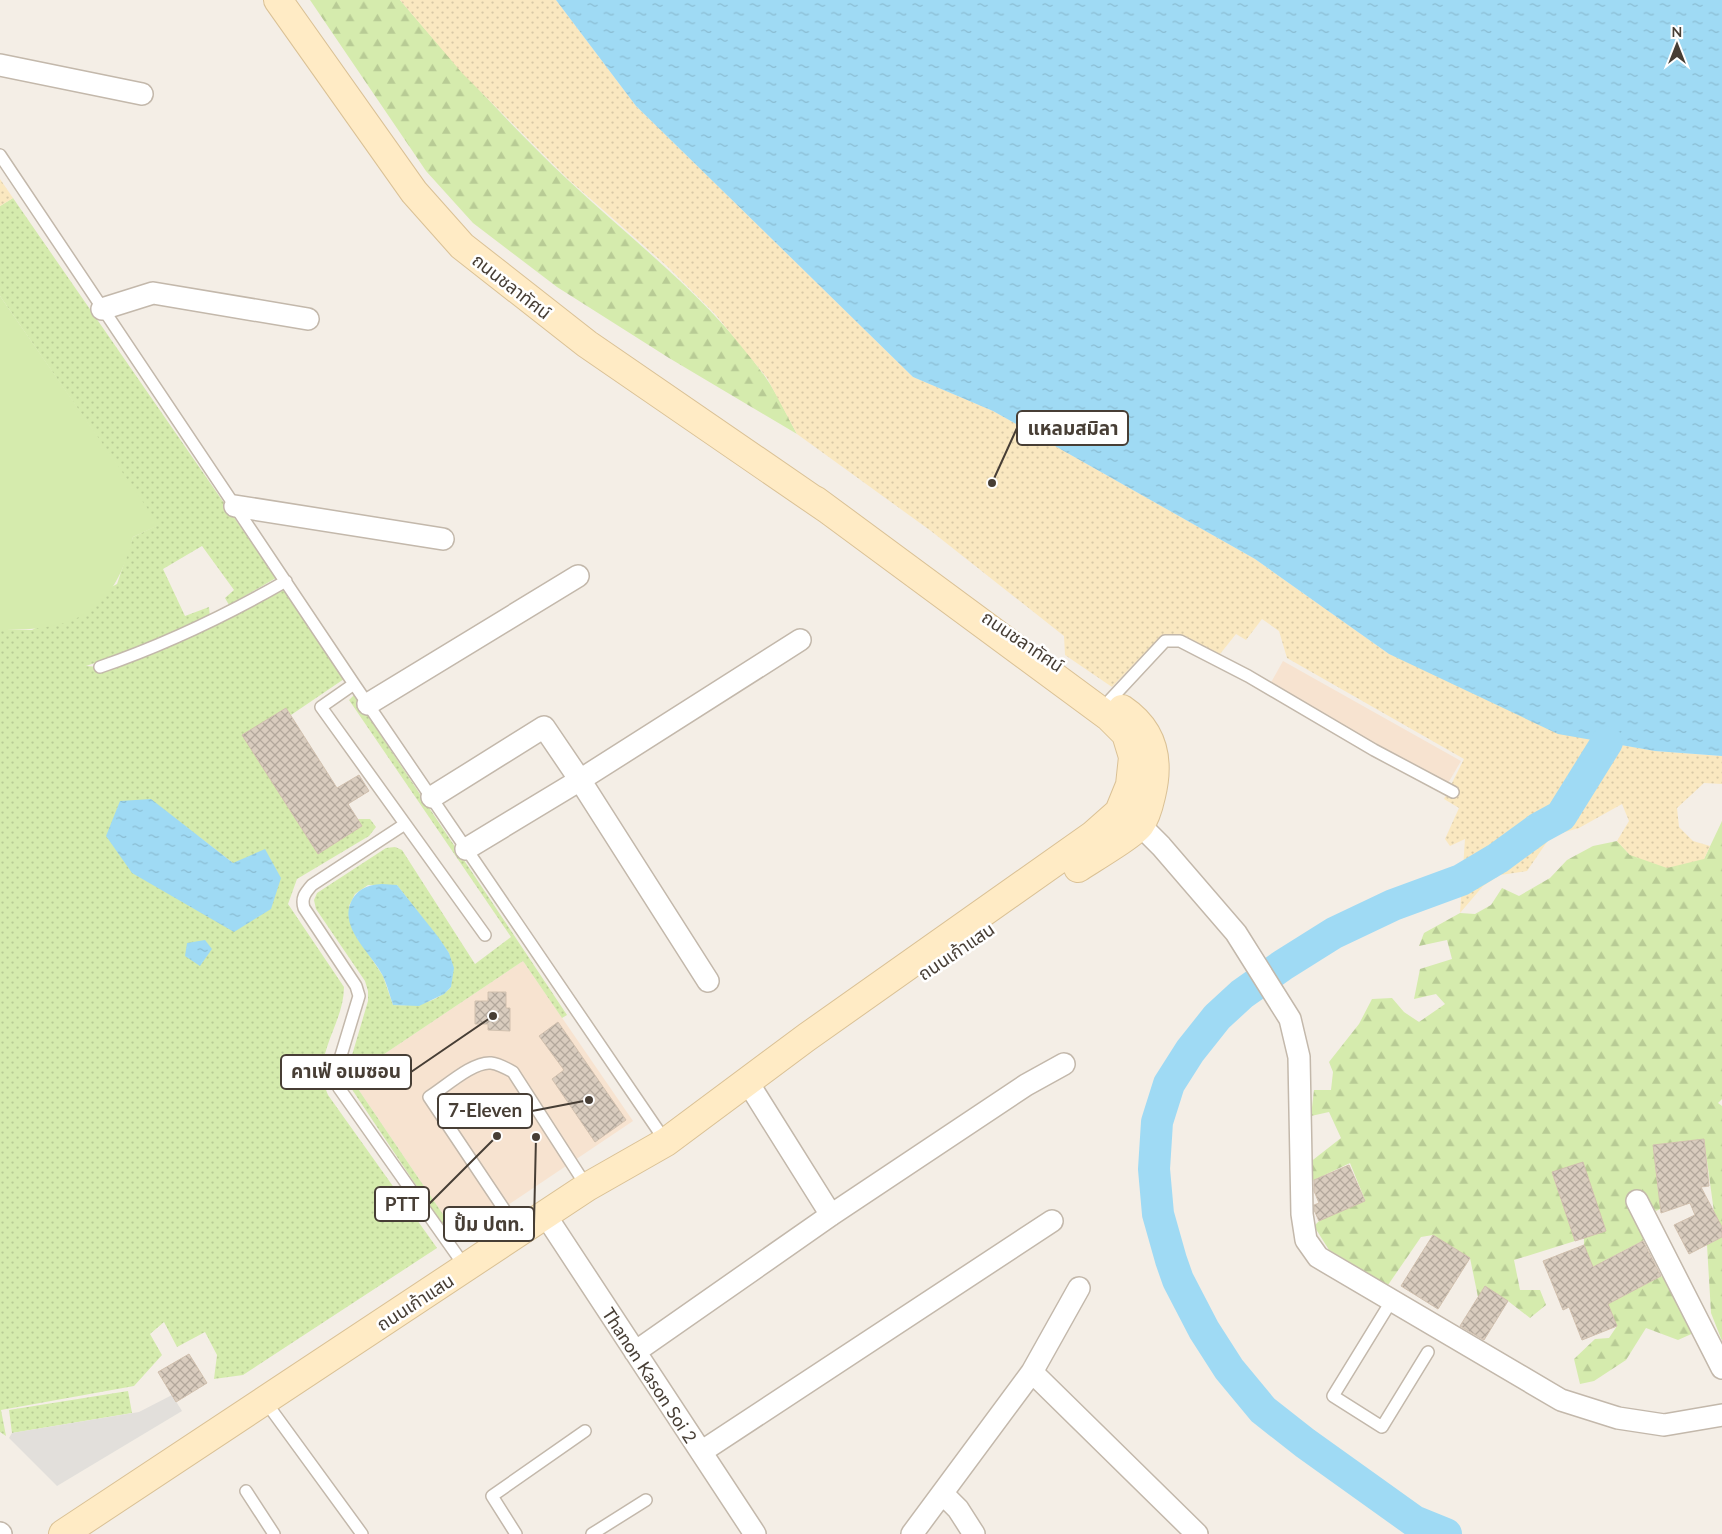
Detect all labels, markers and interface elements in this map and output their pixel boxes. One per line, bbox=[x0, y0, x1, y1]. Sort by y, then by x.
north arrow bbox=[1652, 20, 1702, 70]
text: N bbox=[1672, 23, 1682, 40]
street label: ถนนชลาทัศน์ bbox=[468, 248, 556, 324]
callout: แหลมสมิลา bbox=[1017, 411, 1128, 445]
text: แหลมสมิลา bbox=[1027, 416, 1119, 439]
street label: ถนนชลาทัศน์ bbox=[978, 606, 1068, 676]
street label: ถนนเก้าแสน bbox=[913, 917, 999, 985]
callout: คาเฟ่ อเมซอน bbox=[281, 1055, 411, 1089]
text: คาเฟ่ อเมซอน bbox=[291, 1059, 401, 1082]
callout: 7-Eleven bbox=[438, 1094, 532, 1128]
text: 7-Eleven bbox=[448, 1098, 522, 1121]
callout: PTT bbox=[375, 1187, 429, 1221]
text: PTT bbox=[385, 1192, 420, 1215]
callout: ปั้ม ปตท. bbox=[444, 1207, 534, 1241]
text: ปั้ม ปตท. bbox=[454, 1212, 524, 1235]
street label: ถนนเก้าแสน bbox=[372, 1269, 458, 1335]
street label: Thanon Kason Soi 2 bbox=[598, 1303, 702, 1447]

